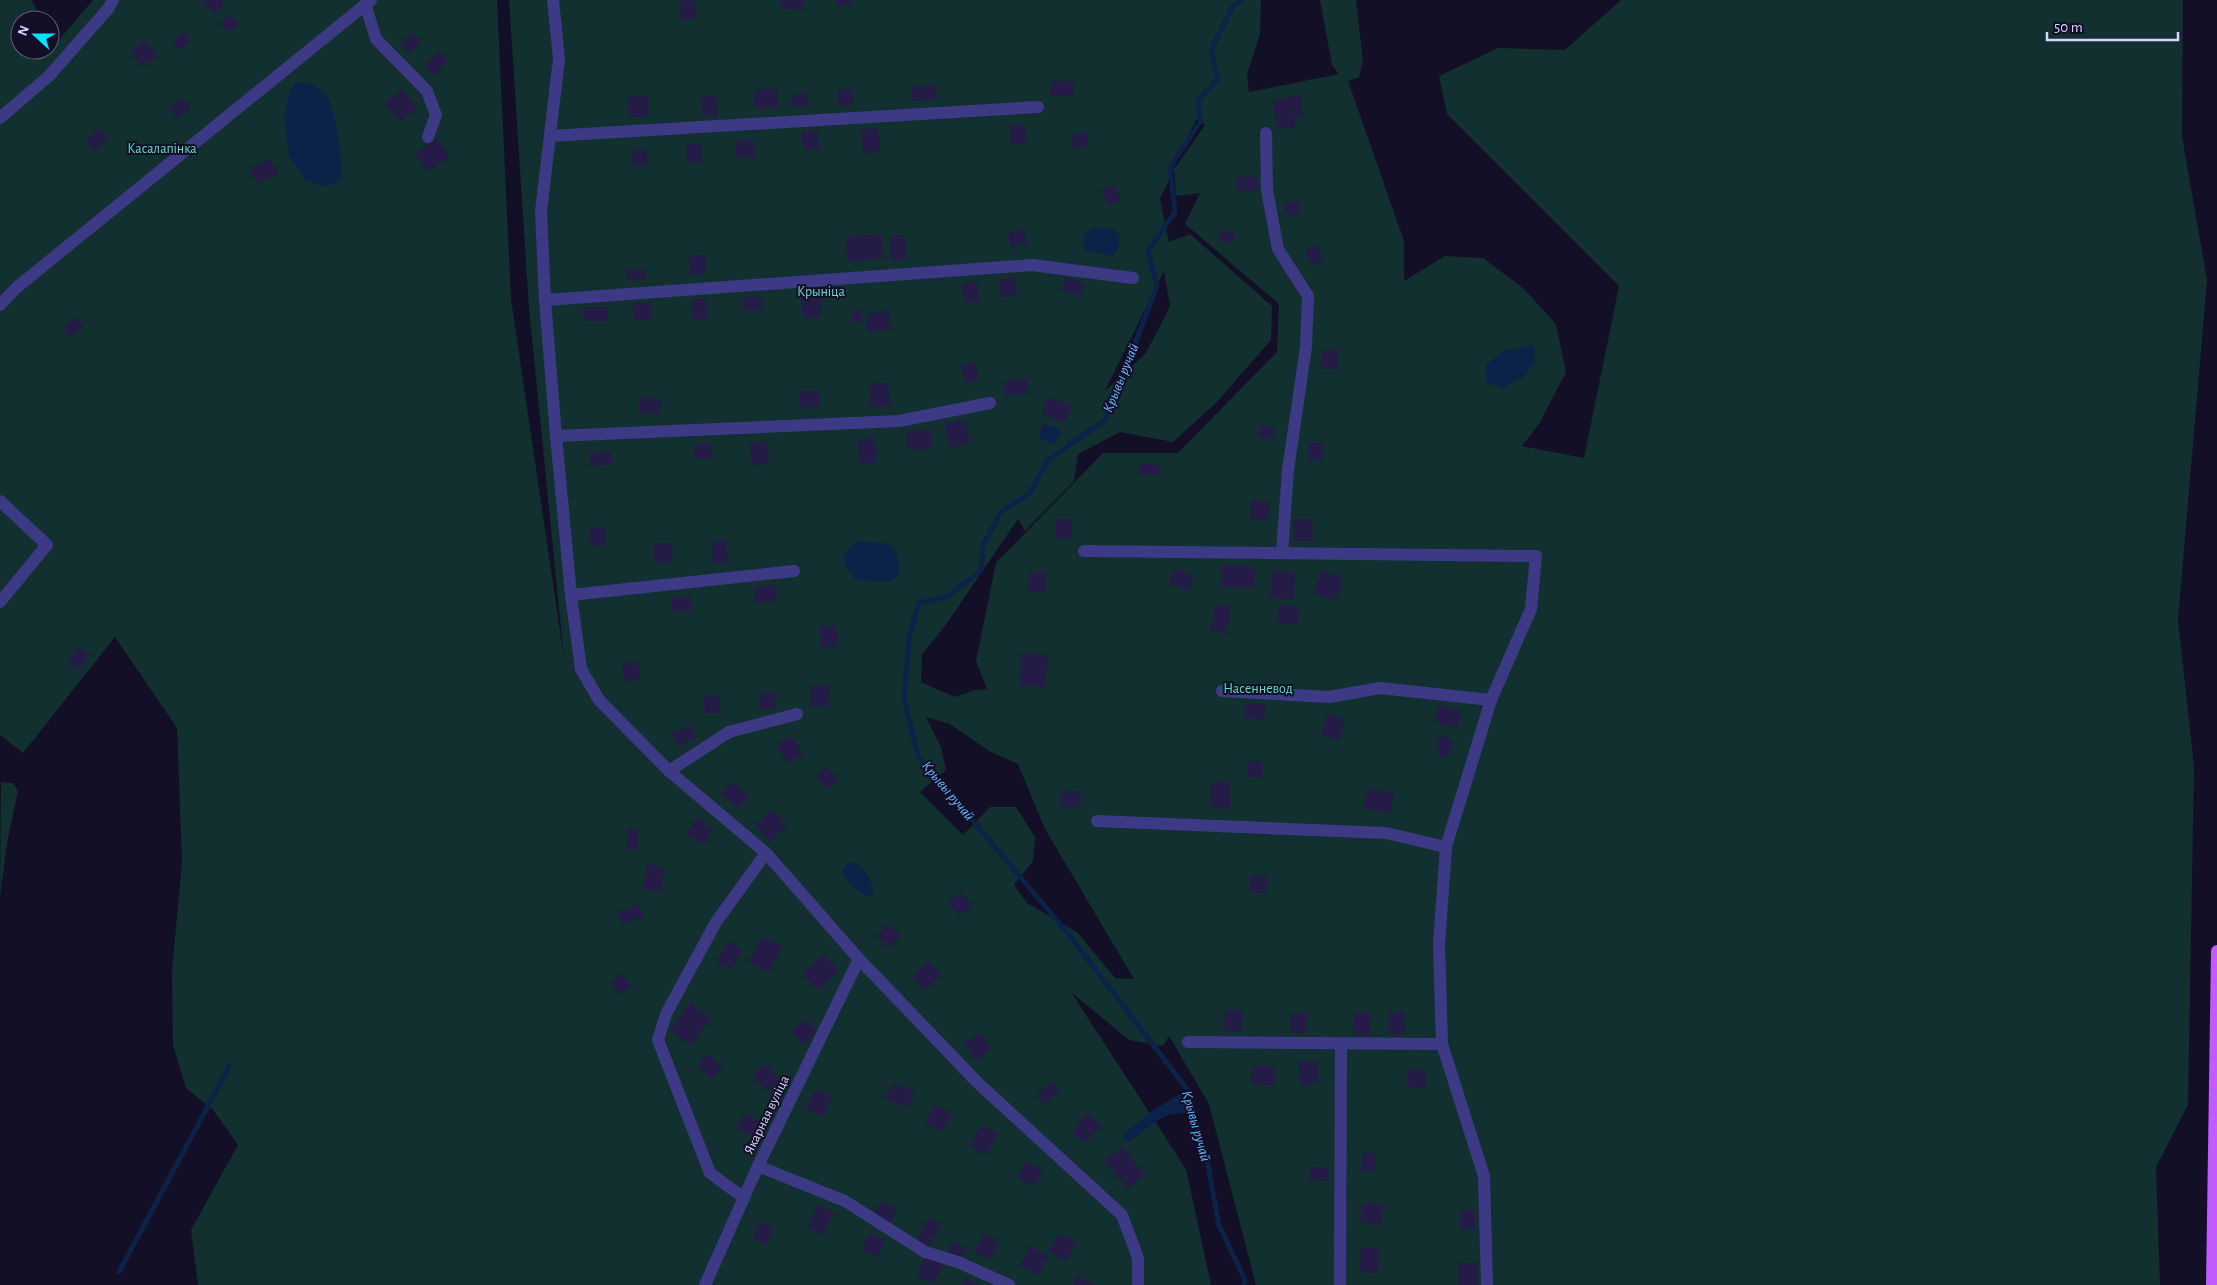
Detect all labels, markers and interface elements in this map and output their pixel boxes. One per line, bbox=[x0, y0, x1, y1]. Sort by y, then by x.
north arrow bbox=[10, 10, 60, 60]
scale bar bbox=[2047, 10, 2178, 42]
text: 50 m bbox=[2054, 20, 2083, 35]
text: N bbox=[16, 24, 32, 38]
park label: Касалапінка bbox=[127, 142, 197, 156]
park label: Крыніца bbox=[797, 285, 846, 299]
water label: Крывы ручай bbox=[1100, 341, 1142, 415]
park label: Насенневод bbox=[1223, 682, 1293, 696]
water label: Крывы ручай bbox=[919, 758, 977, 824]
street label: Якарная вуліца bbox=[742, 1073, 792, 1157]
water label: Крывы ручай bbox=[1179, 1089, 1213, 1163]

